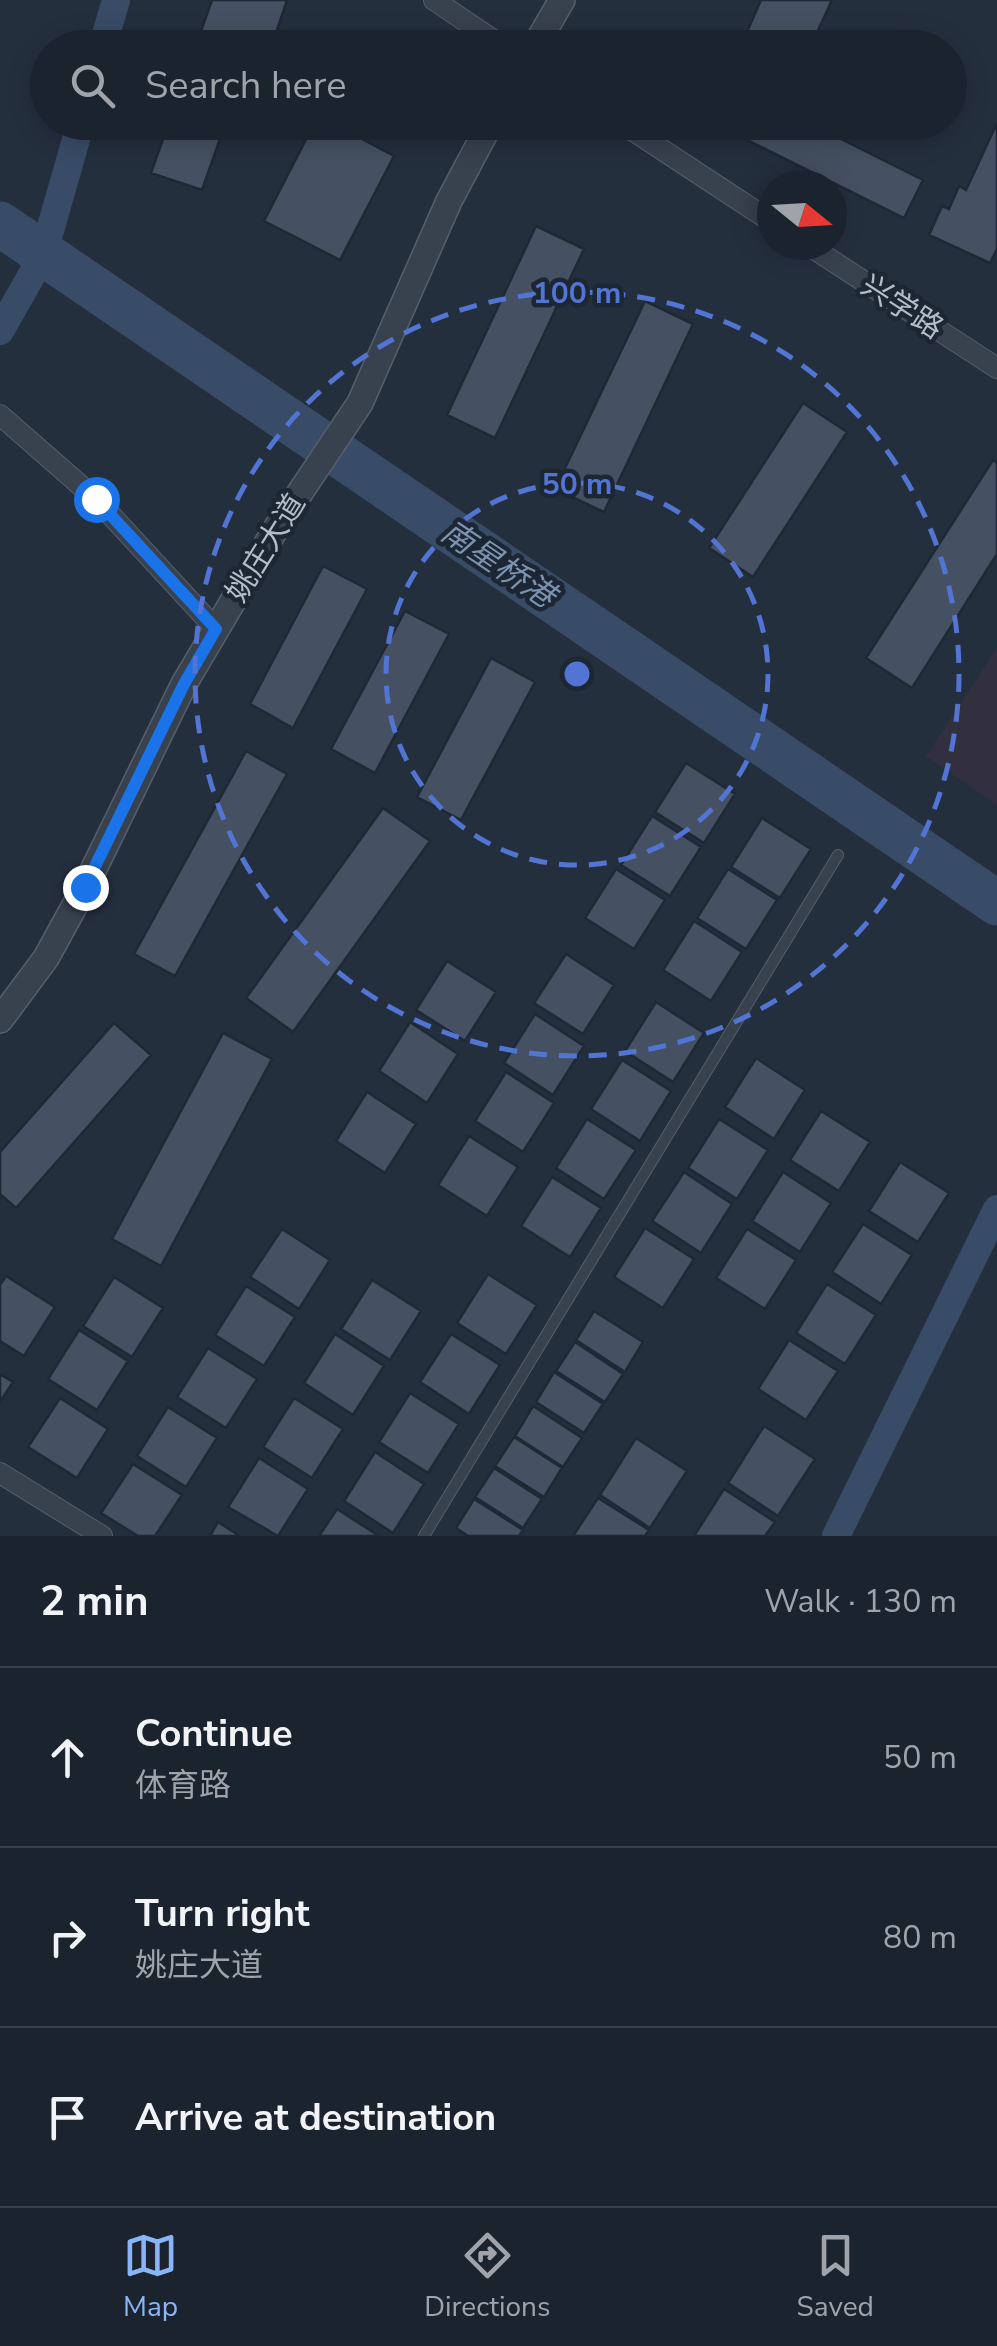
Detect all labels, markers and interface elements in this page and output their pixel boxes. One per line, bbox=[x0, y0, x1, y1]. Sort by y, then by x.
search box bbox=[30, 30, 967, 140]
icon: search bbox=[65, 58, 120, 113]
text: Search here bbox=[145, 60, 346, 111]
north arrow bbox=[757, 170, 847, 260]
street label: 兴学路 bbox=[853, 265, 951, 349]
text: 100 m bbox=[533, 273, 621, 314]
text: 50 m bbox=[542, 464, 612, 505]
route start bbox=[74, 477, 120, 523]
street label: 姚庄大道 bbox=[217, 486, 315, 610]
water label: 南星桥港 bbox=[433, 510, 566, 620]
centre of rings bbox=[559, 656, 595, 692]
route end bbox=[63, 865, 109, 911]
text: 2 min bbox=[40, 1573, 149, 1630]
text: Walk · 130 m bbox=[764, 1580, 957, 1623]
text: Continue bbox=[135, 1708, 293, 1759]
icon: ahead bbox=[40, 1730, 95, 1785]
text: 50 m bbox=[883, 1736, 957, 1779]
text: 体育路 bbox=[135, 1764, 231, 1807]
text: Turn right bbox=[135, 1888, 310, 1939]
icon: right bbox=[40, 1910, 95, 1965]
text: 80 m bbox=[883, 1916, 957, 1959]
text: 姚庄大道 bbox=[135, 1944, 263, 1987]
icon: arrive bbox=[40, 2090, 95, 2145]
text: Arrive at destination bbox=[135, 2092, 496, 2143]
tab: Map bbox=[123, 2228, 178, 2326]
tab: Directions bbox=[424, 2228, 550, 2326]
tab: Saved bbox=[797, 2228, 874, 2326]

